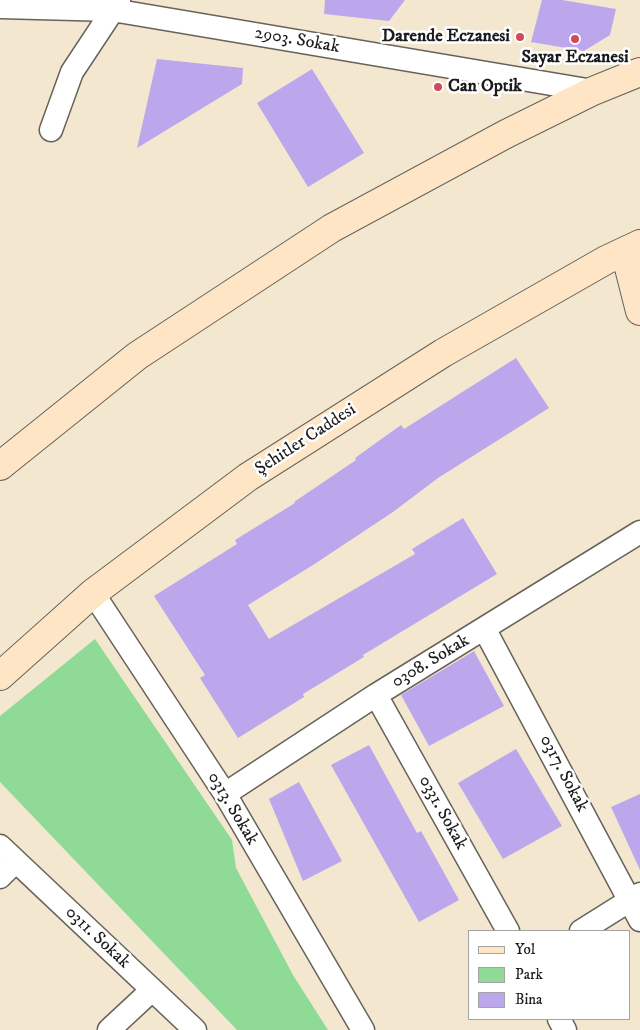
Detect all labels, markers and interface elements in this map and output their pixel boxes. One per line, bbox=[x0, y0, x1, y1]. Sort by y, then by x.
street label: 2903. Sokak bbox=[253, 23, 341, 59]
place label: Darende Eczanesi bbox=[382, 26, 510, 48]
marker: Darende Eczanesi bbox=[514, 31, 526, 43]
marker: Sayar Eczanesi bbox=[569, 33, 581, 45]
place label: Sayar Eczanesi bbox=[521, 47, 629, 69]
place label: Can Optik bbox=[448, 76, 522, 98]
marker: Can Optik bbox=[432, 81, 444, 93]
street label: Şehitler Caddesi bbox=[252, 399, 360, 481]
street label: 0308. Sokak bbox=[388, 630, 474, 694]
street label: 0317. Sokak bbox=[534, 732, 592, 816]
street label: 0313. Sokak bbox=[202, 769, 262, 849]
street label: 0331. Sokak bbox=[413, 772, 471, 854]
street label: 0311. Sokak bbox=[60, 902, 134, 974]
legend bbox=[468, 930, 630, 1020]
text: Yol bbox=[515, 940, 535, 959]
text: Park bbox=[515, 965, 543, 984]
text: Bina bbox=[515, 990, 543, 1009]

